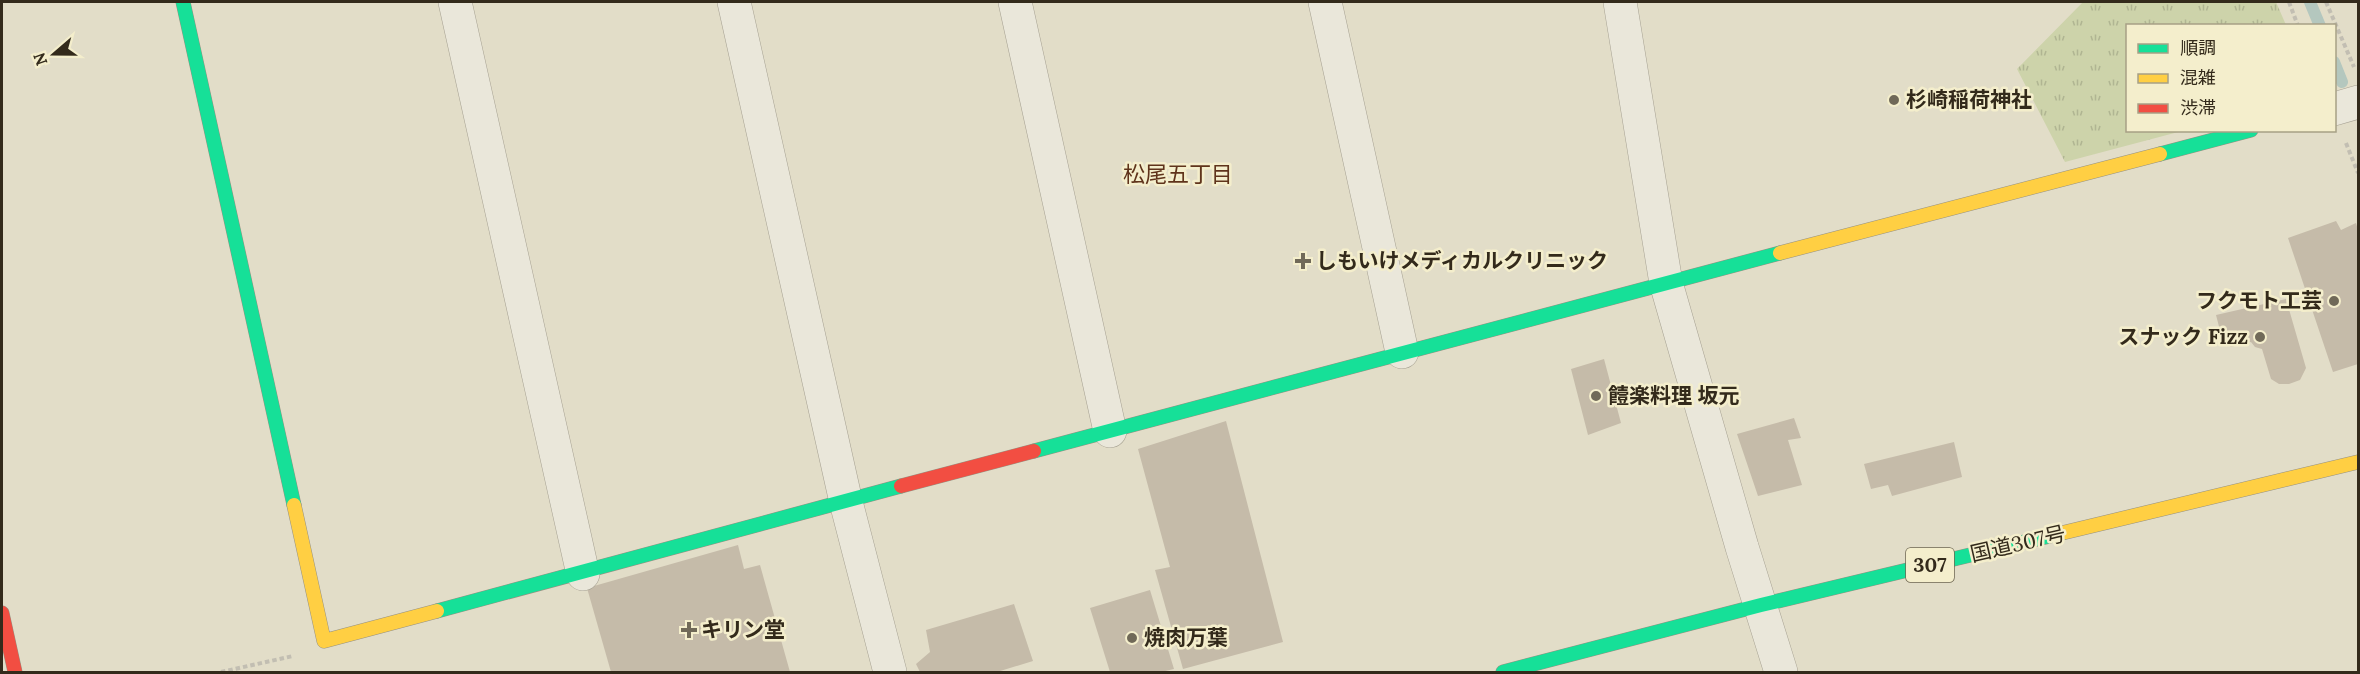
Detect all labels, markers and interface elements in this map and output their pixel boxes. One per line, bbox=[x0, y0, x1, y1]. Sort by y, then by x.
north arrow bbox=[24, 24, 84, 84]
legend bbox=[2126, 24, 2336, 132]
text: 順調 bbox=[2180, 36, 2216, 59]
text: N bbox=[28, 50, 51, 68]
text: 混雑 bbox=[2180, 66, 2216, 89]
place label: 杉崎稲荷神社 bbox=[1906, 86, 2032, 113]
marker: 杉崎稲荷神社 bbox=[1887, 93, 1901, 107]
text: 渋滞 bbox=[2180, 96, 2216, 119]
district label: 松尾五丁目 bbox=[1123, 160, 1233, 188]
place label: しもいけメディカルクリニック bbox=[1316, 247, 1608, 274]
marker: しもいけメディカルクリニック bbox=[1294, 252, 1312, 270]
place label: フクモト工芸 bbox=[2196, 287, 2322, 314]
marker: フクモト工芸 bbox=[2327, 294, 2341, 308]
place label: スナック Fizz bbox=[2118, 323, 2248, 350]
marker: スナック Fizz bbox=[2253, 330, 2267, 344]
place label: 饐楽料理 坂元 bbox=[1608, 382, 1740, 409]
marker: 饐楽料理 坂元 bbox=[1589, 389, 1603, 403]
street label: 国道307号 bbox=[1968, 519, 2068, 568]
road number: 307 bbox=[1906, 548, 1954, 582]
place label: キリン堂 bbox=[701, 616, 785, 643]
marker: キリン堂 bbox=[682, 623, 696, 637]
place label: 焼肉万葉 bbox=[1144, 624, 1228, 651]
marker: 焼肉万葉 bbox=[1125, 631, 1139, 645]

